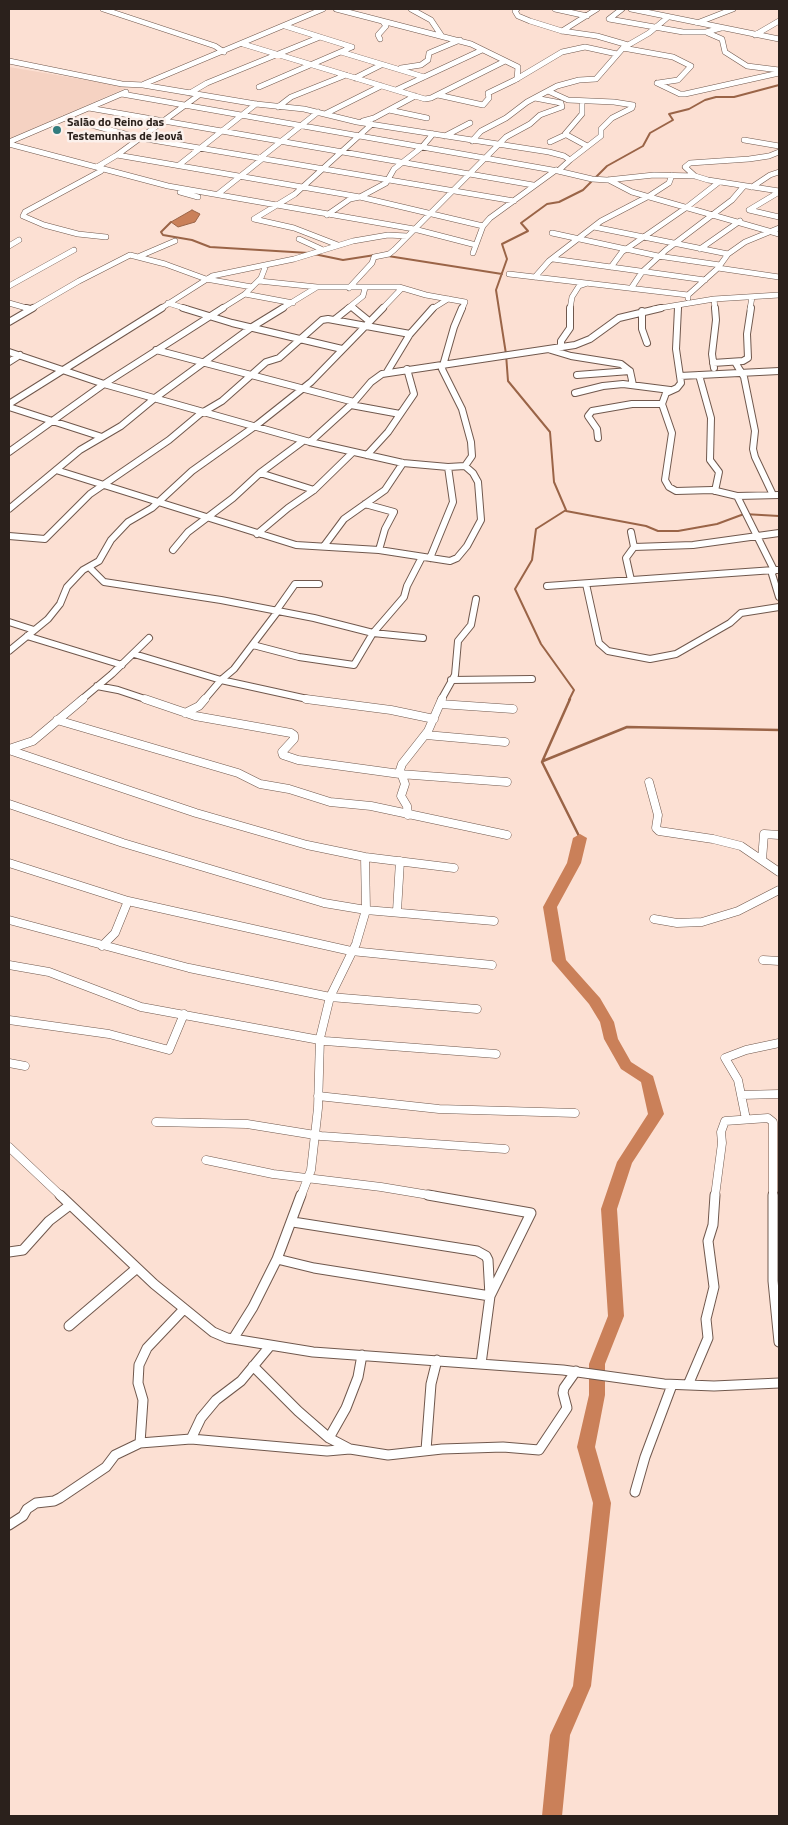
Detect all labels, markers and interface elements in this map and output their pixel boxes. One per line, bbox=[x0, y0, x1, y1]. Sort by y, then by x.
place label: Salão do Reino das Testemunhas de Jeová bbox=[67, 116, 183, 144]
marker: Salão do Reino das Testemunhas de Jeová bbox=[51, 124, 63, 136]

